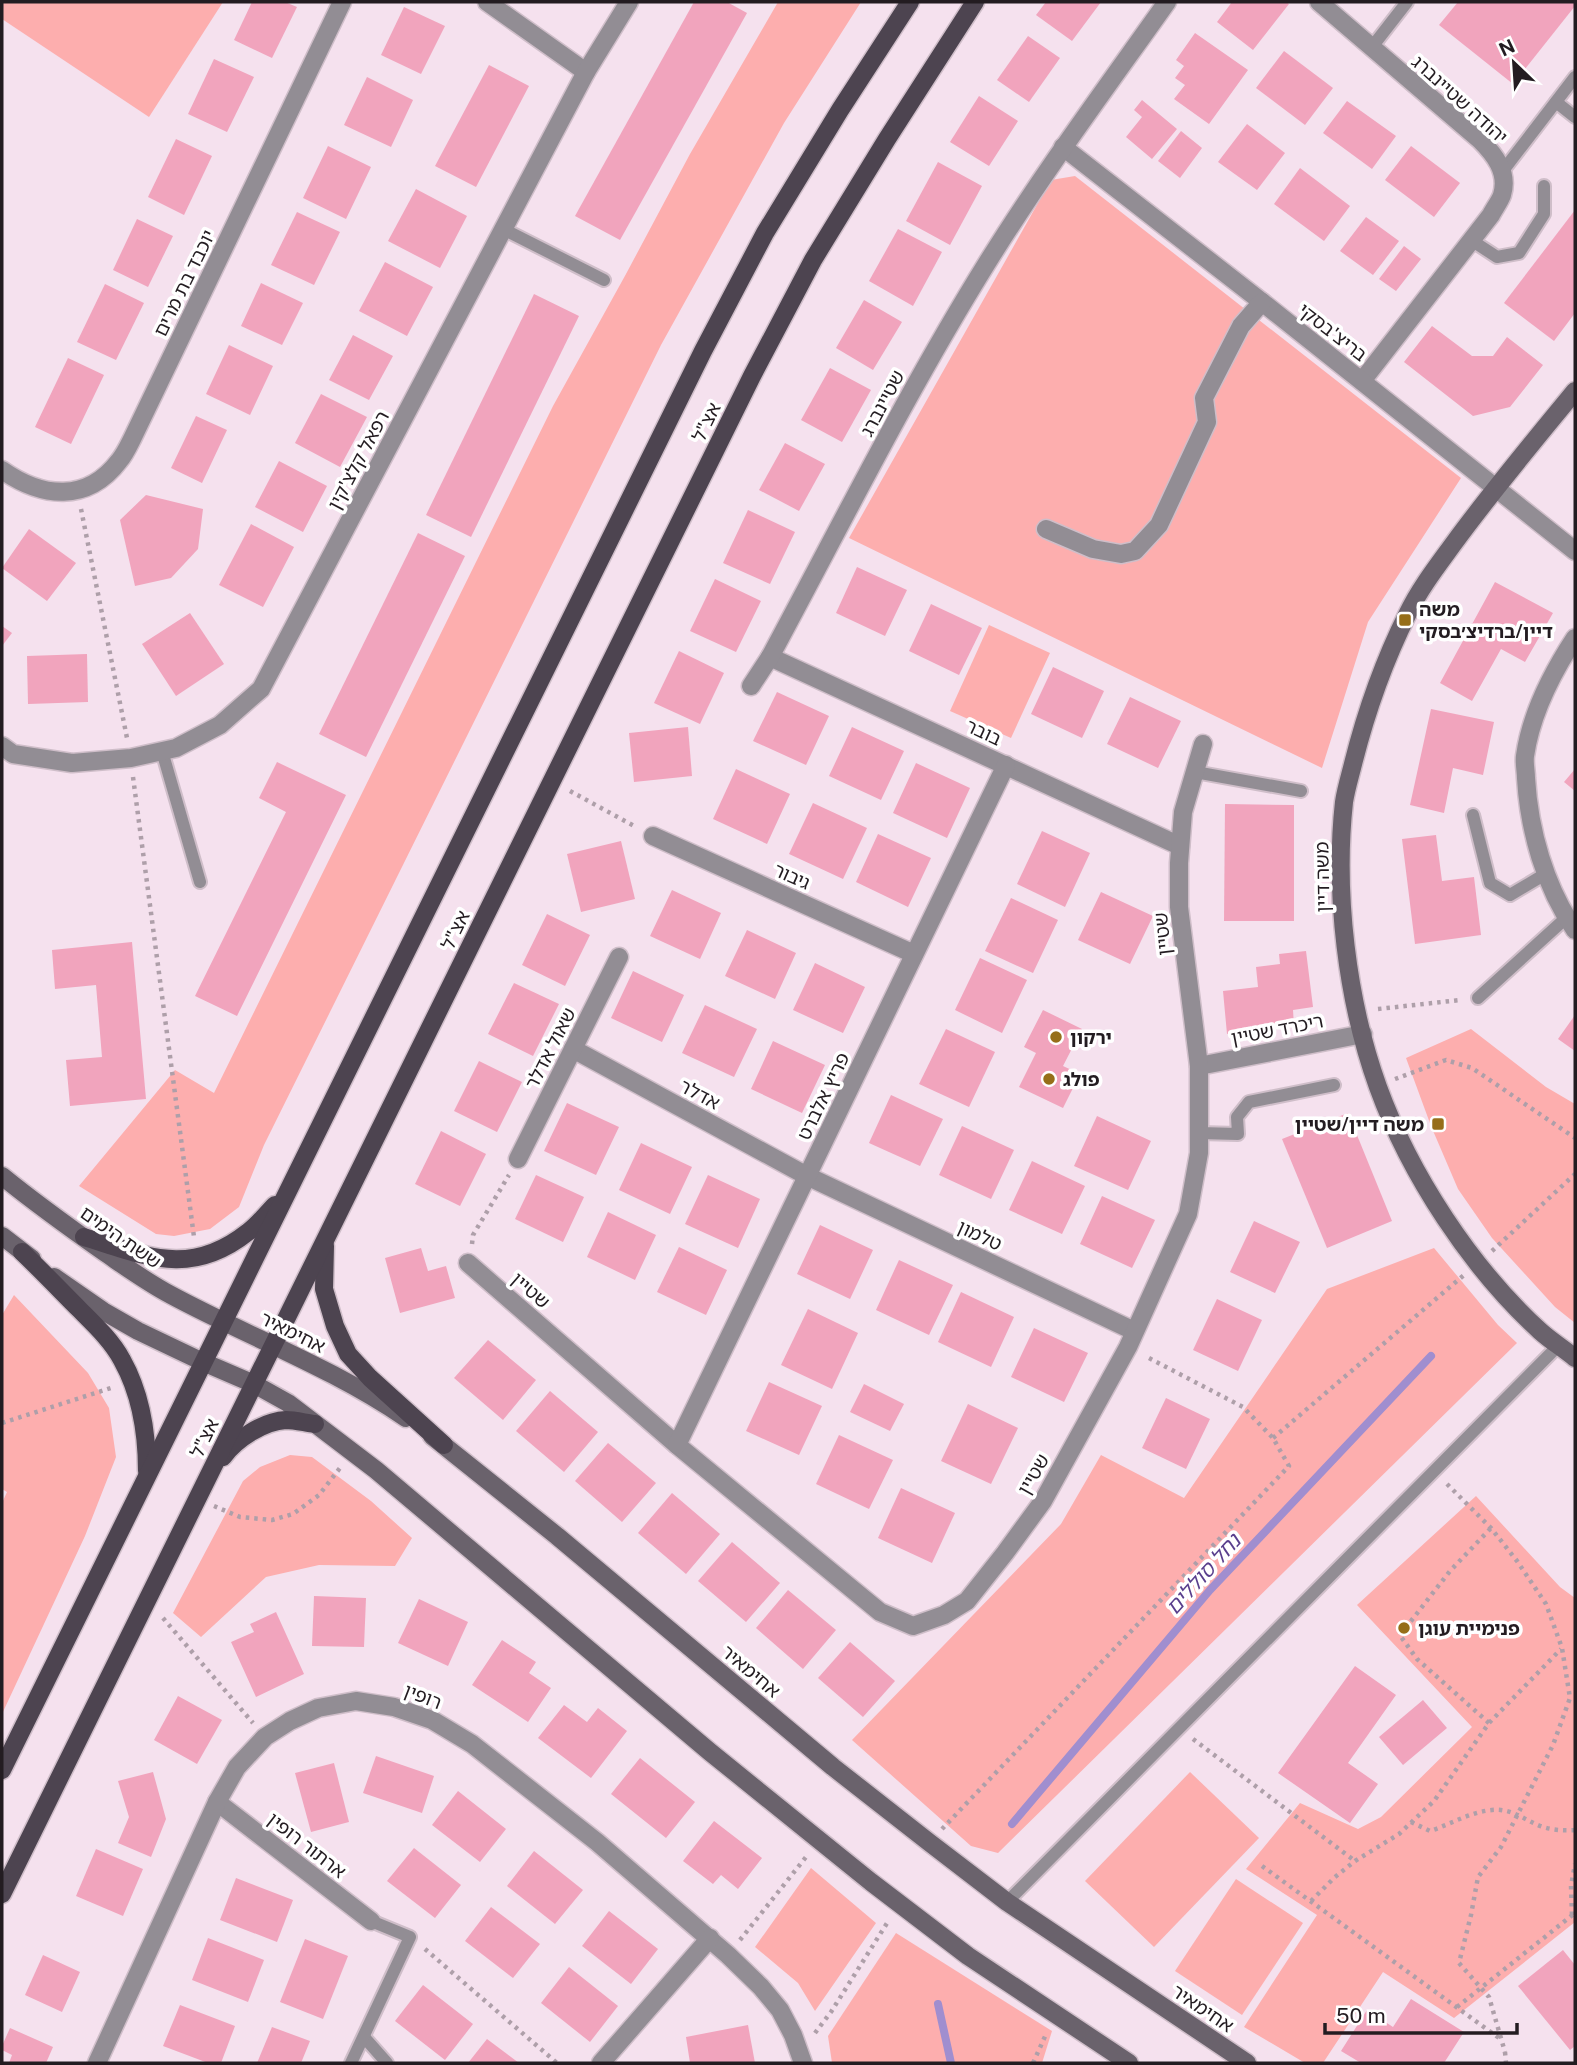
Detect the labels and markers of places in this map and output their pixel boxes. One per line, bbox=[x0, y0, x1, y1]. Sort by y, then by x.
place label: משה דיין/ברדיצ׳בסקי bbox=[1419, 598, 1553, 642]
marker: משה דיין/ברדיצ׳בסקי bbox=[1397, 612, 1413, 628]
place label: ירקון bbox=[1070, 1026, 1112, 1048]
marker: ירקון bbox=[1048, 1029, 1064, 1045]
place label: פולג bbox=[1063, 1068, 1100, 1090]
marker: פולג bbox=[1041, 1071, 1057, 1087]
place label: משה דיין/שטיין bbox=[1295, 1113, 1424, 1135]
marker: משה דיין/שטיין bbox=[1430, 1116, 1446, 1132]
place label: פנימיית עוגן bbox=[1418, 1617, 1520, 1639]
marker: פנימיית עוגן bbox=[1396, 1620, 1412, 1636]

